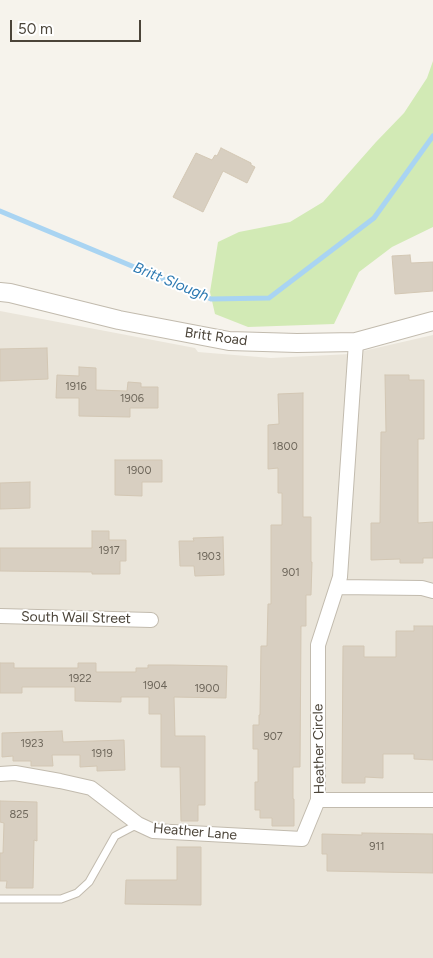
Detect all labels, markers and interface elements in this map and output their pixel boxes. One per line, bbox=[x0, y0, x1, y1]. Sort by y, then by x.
scale bar bbox=[12, 10, 144, 42]
text: 50 m bbox=[18, 20, 53, 38]
water label: Britt Slough bbox=[131, 259, 211, 305]
street label: Britt Road bbox=[184, 324, 248, 350]
house number: 1916 bbox=[65, 380, 87, 394]
house number: 1906 bbox=[120, 392, 144, 406]
house number: 1800 bbox=[272, 440, 298, 454]
house number: 1900 bbox=[127, 464, 151, 478]
house number: 1917 bbox=[98, 544, 120, 558]
house number: 1903 bbox=[197, 550, 221, 564]
house number: 901 bbox=[282, 566, 300, 580]
street label: South Wall Street bbox=[21, 609, 131, 627]
house number: 1922 bbox=[68, 672, 92, 686]
house number: 1904 bbox=[143, 679, 167, 693]
house number: 1900 bbox=[195, 682, 219, 696]
street label: Heather Circle bbox=[310, 704, 328, 794]
house number: 907 bbox=[263, 730, 283, 744]
house number: 1923 bbox=[21, 737, 43, 751]
house number: 1919 bbox=[91, 747, 113, 761]
house number: 825 bbox=[9, 808, 29, 822]
street label: Heather Lane bbox=[152, 820, 238, 844]
house number: 911 bbox=[369, 840, 385, 854]

